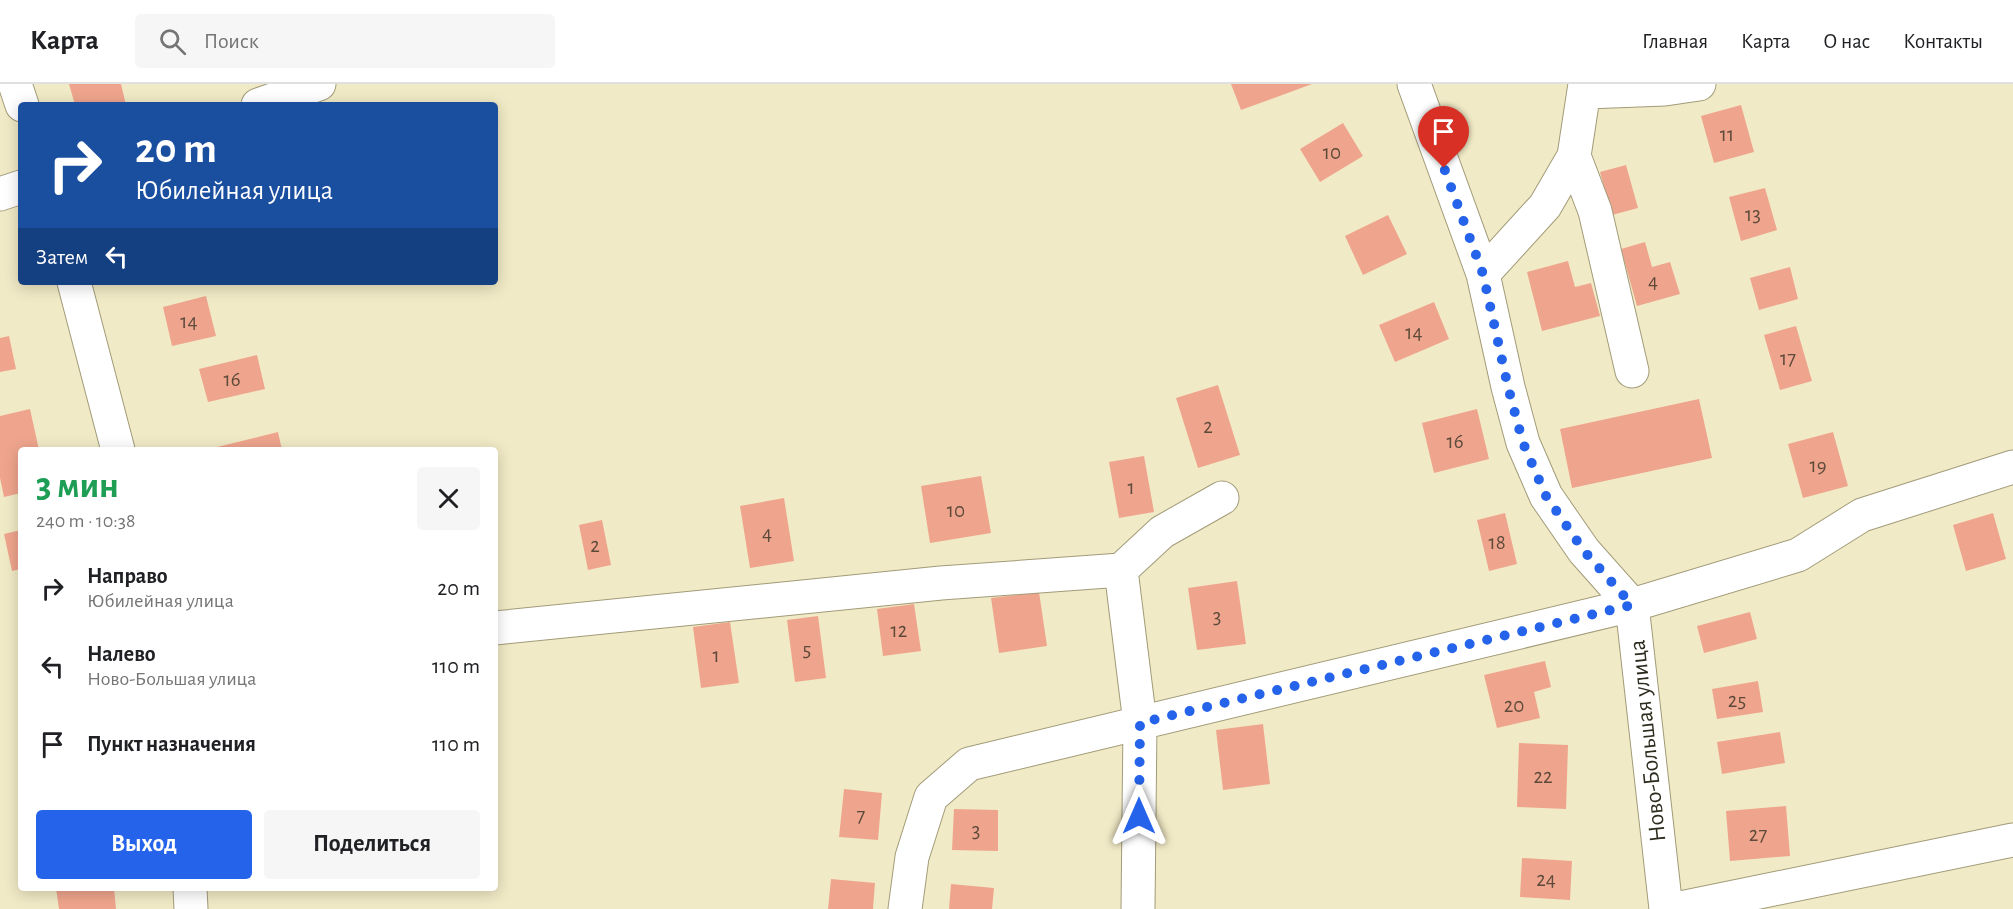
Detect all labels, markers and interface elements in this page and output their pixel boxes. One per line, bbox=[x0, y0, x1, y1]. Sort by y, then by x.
search box bbox=[135, 14, 555, 68]
icon: search bbox=[156, 25, 189, 58]
text: Карта bbox=[30, 27, 99, 55]
text: Поиск bbox=[204, 30, 259, 52]
text: Главная bbox=[1642, 31, 1708, 52]
text: Карта bbox=[1741, 31, 1790, 52]
text: О нас bbox=[1823, 31, 1870, 52]
text: Контакты bbox=[1903, 31, 1983, 52]
pin bbox=[1418, 106, 1469, 168]
icon: arrive bbox=[1427, 115, 1460, 148]
house number: 11 bbox=[1720, 124, 1734, 145]
icon: right bbox=[36, 126, 114, 204]
text: 20 m bbox=[135, 128, 217, 170]
house number: 10 bbox=[1323, 142, 1341, 163]
text: Юбилейная улица bbox=[135, 177, 333, 204]
house number: 13 bbox=[1745, 204, 1761, 225]
icon: left bbox=[100, 240, 133, 273]
text: Затем bbox=[36, 246, 88, 268]
house number: 4 bbox=[1648, 271, 1658, 292]
house number: 14 bbox=[180, 311, 198, 332]
house number: 14 bbox=[1405, 322, 1423, 343]
house number: 17 bbox=[1780, 348, 1796, 369]
house number: 16 bbox=[223, 369, 241, 390]
house number: 2 bbox=[1203, 416, 1213, 437]
house number: 16 bbox=[1446, 431, 1464, 452]
house number: 19 bbox=[1809, 455, 1827, 476]
button: close bbox=[417, 467, 480, 530]
text: 3 мин bbox=[36, 468, 119, 504]
house number: 1 bbox=[1127, 477, 1135, 498]
house number: 10 bbox=[947, 500, 965, 521]
text: 240 m · 10:38 bbox=[36, 511, 136, 531]
house number: 4 bbox=[762, 523, 772, 544]
house number: 18 bbox=[1488, 532, 1506, 553]
house number: 2 bbox=[590, 535, 600, 556]
text: Направо bbox=[87, 565, 168, 587]
icon: right bbox=[36, 572, 69, 605]
text: 20 m bbox=[437, 577, 480, 599]
text: Юбилейная улица bbox=[87, 591, 234, 611]
house number: 3 bbox=[1213, 606, 1221, 627]
house number: 12 bbox=[891, 620, 907, 641]
street label: Ново-Большая улица bbox=[1625, 638, 1671, 843]
house number: 5 bbox=[803, 639, 811, 660]
text: Налево bbox=[87, 643, 156, 665]
house number: 1 bbox=[712, 645, 720, 666]
icon: left bbox=[36, 650, 69, 683]
text: 110 m bbox=[432, 655, 480, 677]
text: Ново-Большая улица bbox=[87, 669, 257, 689]
house number: 25 bbox=[1728, 690, 1746, 711]
house number: 20 bbox=[1504, 695, 1524, 716]
icon: arrive bbox=[36, 728, 69, 761]
text: Пункт назначения bbox=[87, 733, 256, 755]
text: 110 m bbox=[432, 733, 480, 755]
house number: 22 bbox=[1533, 766, 1553, 787]
position arrow bbox=[1107, 784, 1171, 848]
house number: 7 bbox=[857, 805, 866, 826]
button: Выход bbox=[36, 810, 252, 879]
button: Поделиться bbox=[264, 810, 480, 879]
house number: 3 bbox=[972, 820, 980, 841]
house number: 27 bbox=[1749, 824, 1767, 845]
house number: 24 bbox=[1536, 869, 1556, 890]

